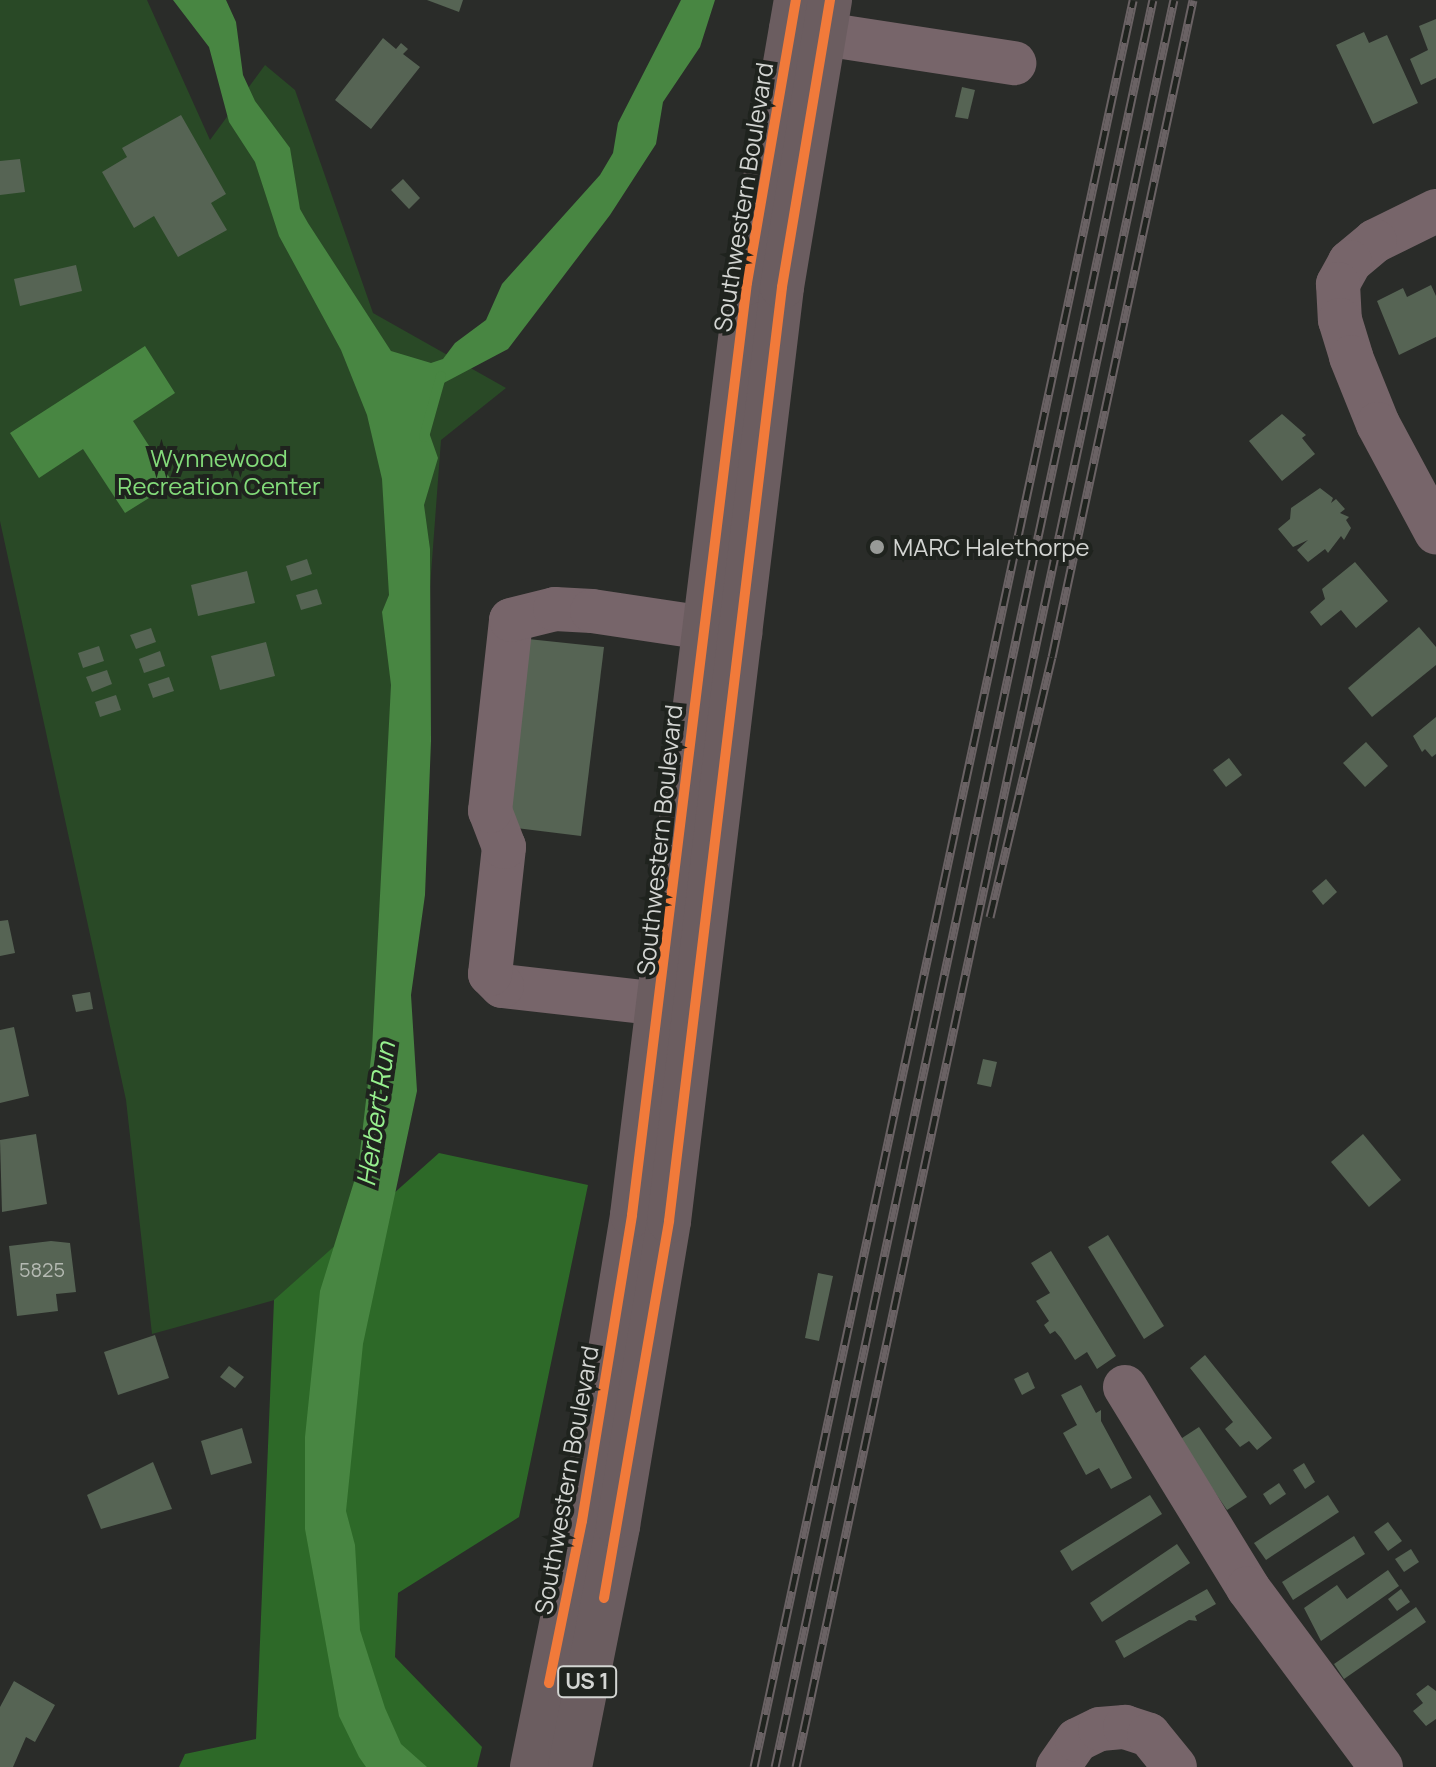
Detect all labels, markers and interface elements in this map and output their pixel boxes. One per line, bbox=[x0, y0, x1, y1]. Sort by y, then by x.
street label: Southwestern Boulevard bbox=[707, 60, 779, 334]
park label: Wynnewood Recreation Center bbox=[117, 444, 321, 500]
place label: MARC Halethorpe bbox=[893, 533, 1090, 561]
marker: MARC Halethorpe bbox=[868, 538, 886, 556]
street label: Southwestern Boulevard bbox=[630, 703, 688, 977]
water label: Herbert Run bbox=[350, 1040, 402, 1188]
house number: 5825 bbox=[19, 1257, 65, 1281]
street label: Southwestern Boulevard bbox=[528, 1343, 604, 1617]
road number: US 1 bbox=[557, 1664, 617, 1700]

